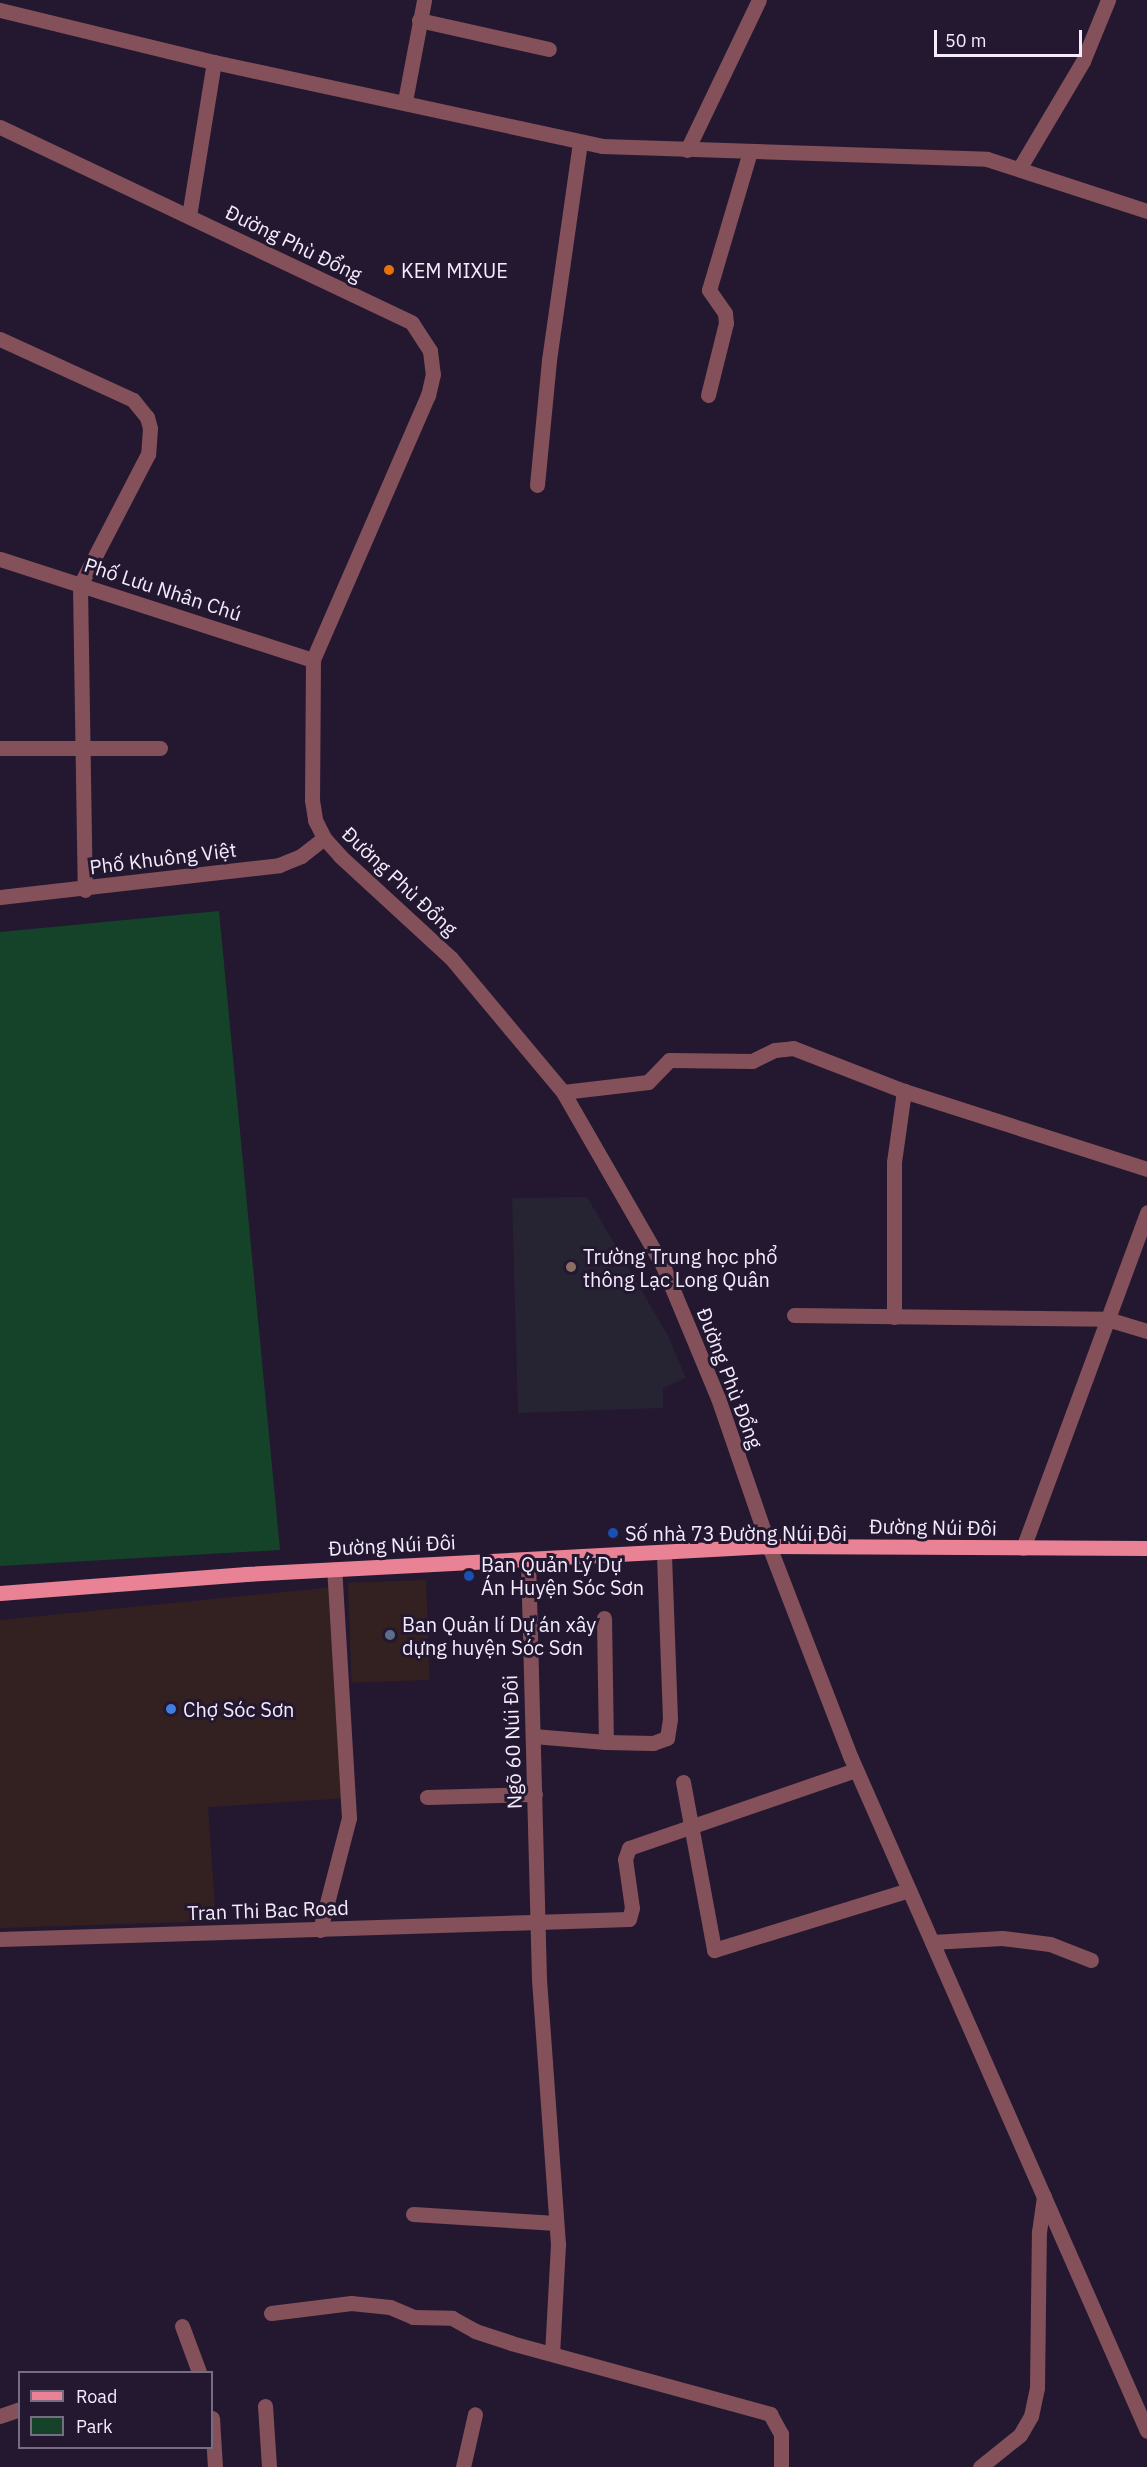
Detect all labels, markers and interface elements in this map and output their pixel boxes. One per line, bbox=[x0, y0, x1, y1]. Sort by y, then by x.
scale bar bbox=[937, 18, 1086, 56]
text: 50 m bbox=[945, 29, 987, 52]
street label: Đường Phù Đổng bbox=[222, 200, 366, 286]
place label: KEM MIXUE bbox=[401, 258, 508, 282]
marker: KEM MIXUE bbox=[382, 263, 396, 277]
street label: Phố Lưu Nhân Chú bbox=[81, 552, 245, 626]
street label: Đường Phù Đổng bbox=[337, 821, 463, 941]
street label: Phố Khuông Việt bbox=[88, 837, 238, 879]
place label: Trường Trung học phổ thông Lạc Long Quân bbox=[583, 1244, 777, 1291]
marker: Trường Trung học phổ thông Lạc Long Quân bbox=[564, 1260, 578, 1274]
street label: Đường Phù Đổng bbox=[692, 1304, 768, 1452]
street label: Đường Núi Đôi bbox=[869, 1514, 997, 1540]
place label: Số nhà 73 Đường Núi Đôi bbox=[625, 1521, 847, 1545]
marker: Số nhà 73 Đường Núi Đôi bbox=[606, 1526, 620, 1540]
street label: Đường Núi Đôi bbox=[328, 1530, 456, 1560]
place label: Ban Quản Lý Dự Án Huyện Sóc Sơn bbox=[481, 1552, 644, 1599]
marker: Ban Quản Lý Dự Án Huyện Sóc Sơn bbox=[462, 1569, 476, 1583]
place label: Ban Quản lí Dự án xây dựng huyện Sóc Sơn bbox=[402, 1612, 596, 1659]
marker: Ban Quản lí Dự án xây dựng huyện Sóc Sơn bbox=[383, 1628, 397, 1642]
street label: Ngõ 60 Núi Đôi bbox=[498, 1675, 526, 1809]
place label: Chợ Sóc Sơn bbox=[183, 1697, 294, 1721]
marker: Chợ Sóc Sơn bbox=[164, 1702, 178, 1716]
street label: Tran Thi Bac Road bbox=[187, 1895, 349, 1925]
legend bbox=[18, 2371, 213, 2449]
text: Road bbox=[76, 2385, 117, 2408]
text: Park bbox=[76, 2415, 112, 2438]

